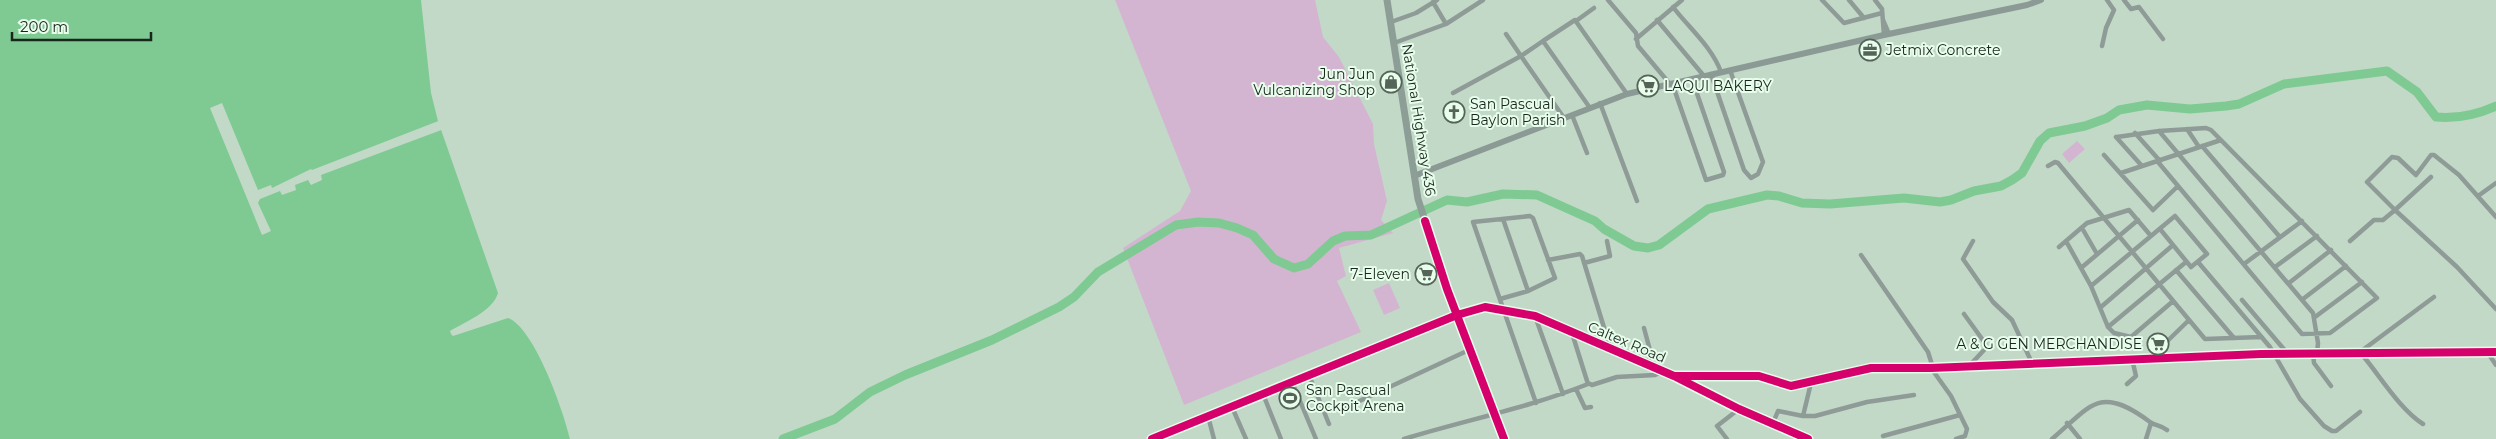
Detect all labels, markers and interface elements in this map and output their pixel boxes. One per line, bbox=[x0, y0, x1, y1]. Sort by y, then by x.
scale bar bbox=[12, 10, 151, 42]
text: 200 m bbox=[20, 17, 68, 36]
office icon: Jetmix Concrete bbox=[1858, 38, 1882, 62]
place label: Jetmix Concrete bbox=[1885, 41, 2000, 59]
street label: National Highway 436 bbox=[1398, 43, 1440, 198]
place label: Jun Jun Vulcanizing Shop bbox=[1253, 65, 1375, 99]
shop icon: Jun Jun Vulcanizing Shop bbox=[1379, 70, 1403, 94]
supermarket icon: LAQUI BAKERY bbox=[1636, 74, 1660, 98]
place label: LAQUI BAKERY bbox=[1664, 77, 1772, 95]
place label: San Pascual Baylon Parish bbox=[1470, 95, 1565, 129]
church icon: San Pascual Baylon Parish bbox=[1442, 100, 1466, 124]
supermarket icon: 7-Eleven bbox=[1414, 262, 1438, 286]
place label: 7-Eleven bbox=[1350, 265, 1410, 283]
street label: Caltex Road bbox=[1585, 317, 1669, 367]
supermarket icon: A & G GEN MERCHANDISE bbox=[2146, 332, 2170, 356]
place label: A & G GEN MERCHANDISE bbox=[1956, 335, 2142, 353]
place label: San Pascual Cockpit Arena bbox=[1306, 381, 1405, 415]
sports icon: San Pascual Cockpit Arena bbox=[1278, 386, 1302, 410]

